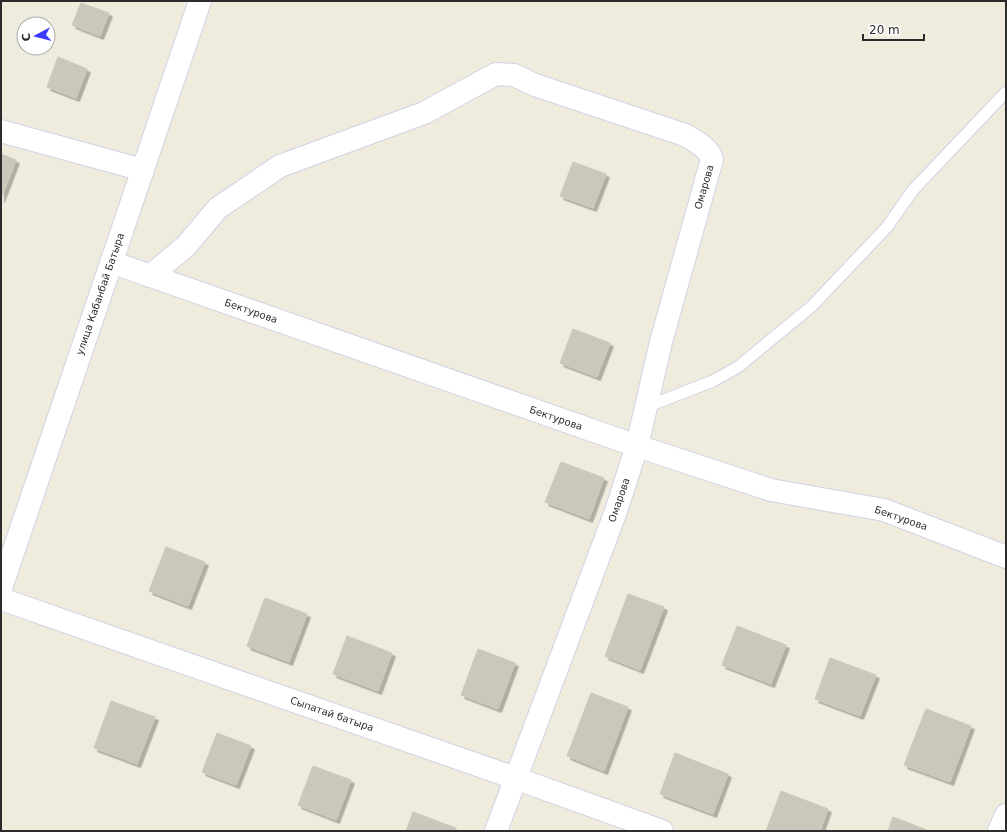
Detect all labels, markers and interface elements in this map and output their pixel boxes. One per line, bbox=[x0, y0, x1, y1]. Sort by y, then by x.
north arrow bbox=[16, 16, 56, 56]
scale bar bbox=[863, 16, 924, 42]
text: 20 m bbox=[869, 23, 900, 37]
text: С bbox=[20, 32, 34, 42]
street label: Омарова bbox=[692, 163, 716, 211]
street label: улица Кабанбай Батыра bbox=[74, 232, 126, 356]
street label: Бектурова bbox=[223, 297, 279, 325]
street label: Бектурова bbox=[528, 404, 584, 432]
street label: Омарова bbox=[606, 476, 632, 524]
street label: Бектурова bbox=[873, 504, 929, 532]
street label: Сыпатай батыра bbox=[289, 695, 375, 733]

